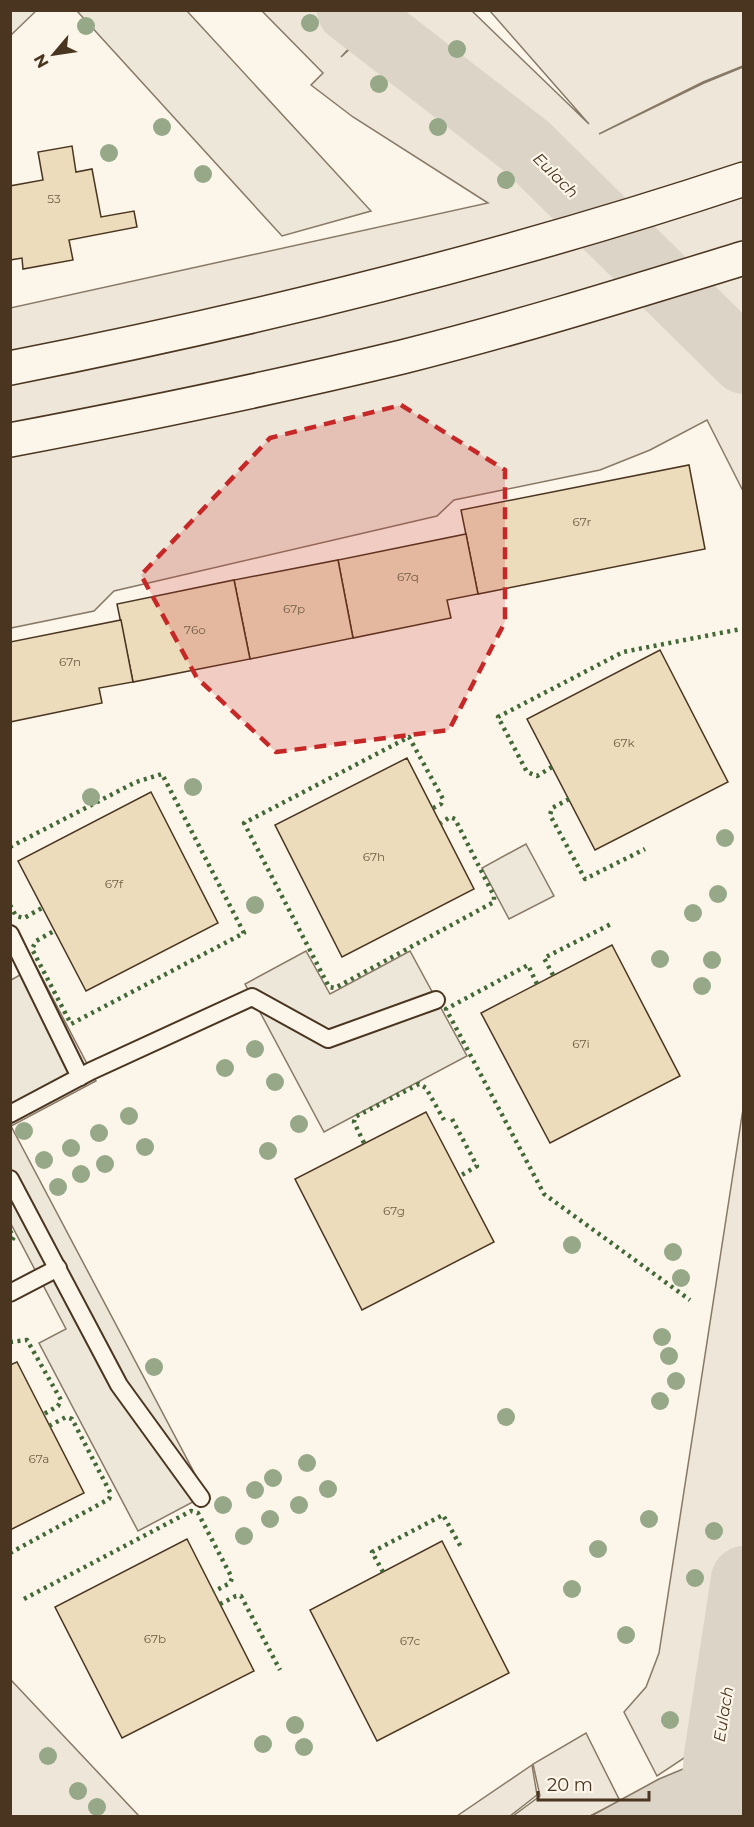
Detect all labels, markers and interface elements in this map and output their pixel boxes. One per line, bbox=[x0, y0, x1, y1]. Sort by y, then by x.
north arrow bbox=[24, 24, 84, 84]
text: N bbox=[30, 51, 53, 71]
water label: Eulach bbox=[529, 149, 582, 202]
house number: 53 bbox=[47, 191, 61, 206]
house number: 67r bbox=[573, 514, 592, 529]
house number: 67q bbox=[397, 569, 419, 584]
house number: 67p bbox=[283, 601, 305, 616]
house number: 76o bbox=[184, 622, 206, 637]
house number: 67n bbox=[59, 654, 81, 669]
house number: 67k bbox=[613, 735, 636, 750]
house number: 67h bbox=[363, 849, 385, 864]
house number: 67f bbox=[105, 876, 124, 891]
house number: 67i bbox=[572, 1036, 590, 1051]
house number: 67g bbox=[383, 1203, 405, 1218]
house number: 67a bbox=[29, 1451, 49, 1466]
house number: 67b bbox=[144, 1631, 166, 1646]
house number: 67c bbox=[400, 1633, 420, 1648]
water label: Eulach bbox=[710, 1685, 737, 1743]
scale bar bbox=[538, 1764, 649, 1802]
text: 20 m bbox=[547, 1774, 593, 1796]

